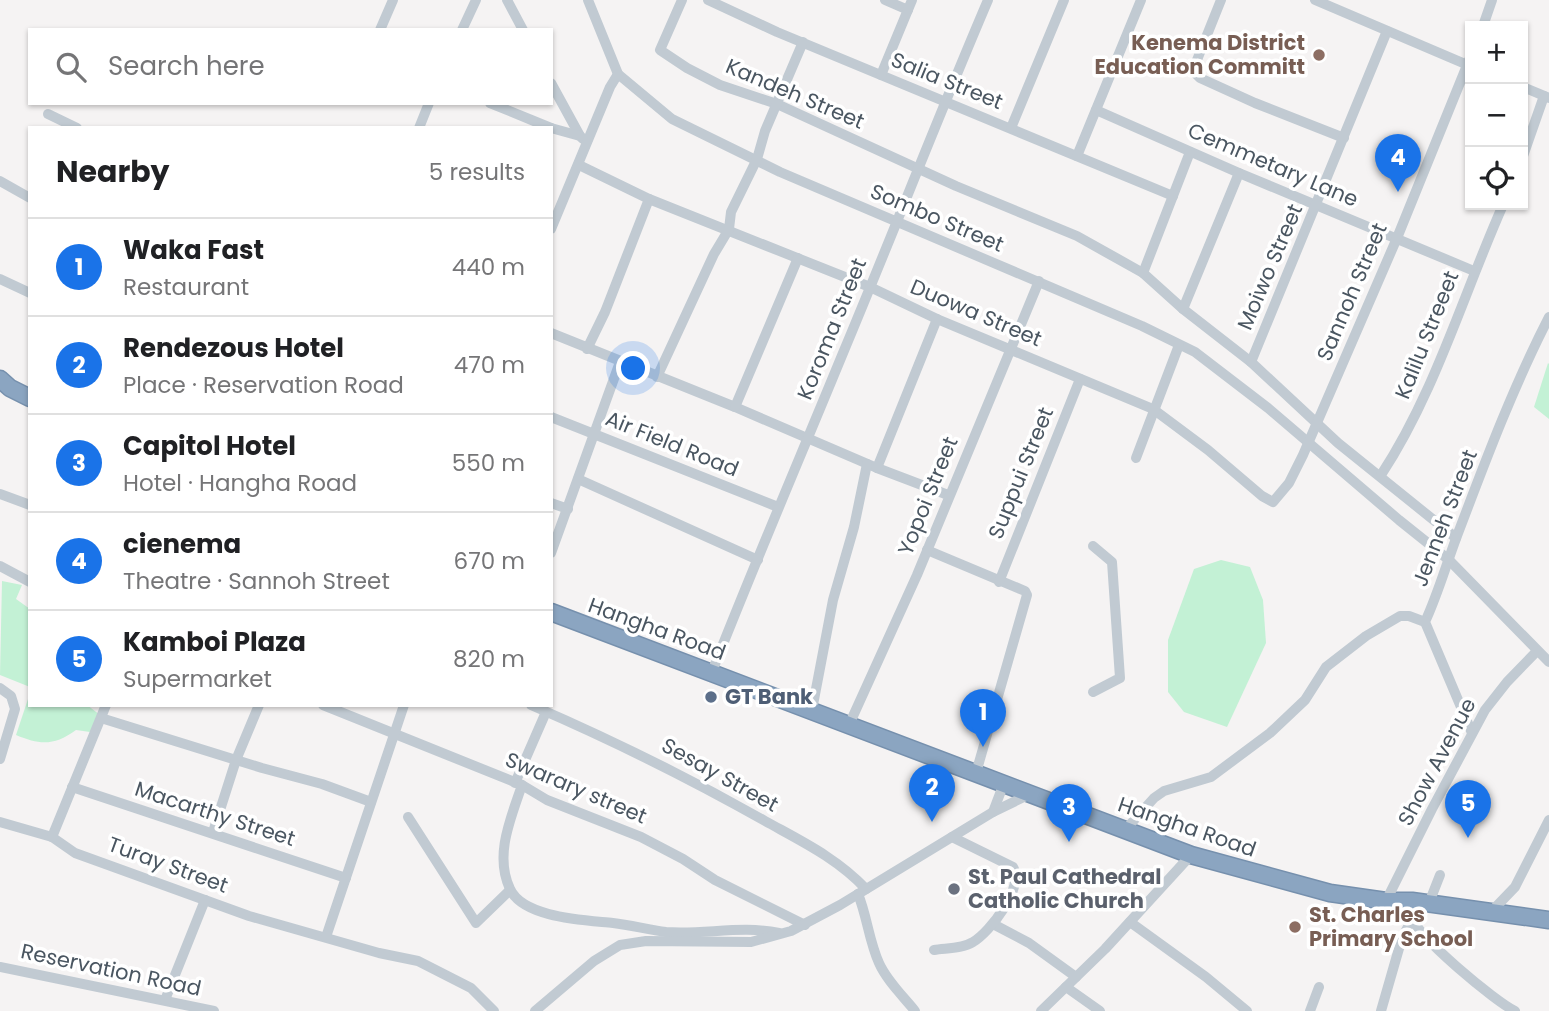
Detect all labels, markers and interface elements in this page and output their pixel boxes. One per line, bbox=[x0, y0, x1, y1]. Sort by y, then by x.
map controls bbox=[1465, 21, 1528, 210]
button: + bbox=[1465, 21, 1528, 84]
search box bbox=[28, 28, 553, 105]
place label: Kenema District Education Committ bbox=[1094, 28, 1305, 81]
street label: Salia Street bbox=[887, 45, 1007, 116]
marker: Kenema District Education Committ bbox=[1311, 47, 1327, 63]
icon: search bbox=[52, 48, 90, 86]
text: Search here bbox=[108, 48, 265, 84]
street label: Kandeh Street bbox=[721, 51, 869, 136]
button: − bbox=[1465, 84, 1528, 147]
street label: Cemmetary Lane bbox=[1184, 116, 1363, 214]
pin: 4 bbox=[1375, 134, 1421, 192]
button: locate bbox=[1465, 147, 1528, 210]
text: Nearby bbox=[56, 150, 170, 193]
text: 5 results bbox=[429, 156, 525, 188]
street label: Sombo Street bbox=[866, 176, 1008, 259]
street label: Moiwo Street bbox=[1230, 199, 1309, 334]
street label: Sannoh Street bbox=[1309, 218, 1394, 365]
text: Waka Fast bbox=[123, 232, 264, 268]
text: 1 bbox=[75, 251, 83, 283]
text: 440 m bbox=[452, 251, 525, 283]
street label: Koroma Street bbox=[790, 254, 873, 404]
street label: Kalilu Streeet bbox=[1388, 266, 1465, 403]
text: Restaurant bbox=[123, 271, 249, 303]
street label: Duowa Street bbox=[906, 272, 1046, 353]
text: Rendezous Hotel bbox=[123, 330, 344, 366]
text: 2 bbox=[72, 349, 86, 381]
text: 470 m bbox=[454, 349, 525, 381]
your location bbox=[616, 351, 650, 385]
text: Place · Reservation Road bbox=[123, 369, 404, 401]
street label: Suppui Street bbox=[981, 403, 1060, 543]
street label: Air Field Road bbox=[601, 404, 743, 483]
text: Capitol Hotel bbox=[123, 428, 296, 464]
street label: Yopoi Street bbox=[891, 432, 965, 559]
street label: Jenneh Street bbox=[1405, 445, 1484, 591]
text: 3 bbox=[72, 447, 86, 479]
text: 550 m bbox=[452, 447, 525, 479]
text: Hotel · Hangha Road bbox=[123, 467, 357, 499]
text: cienema bbox=[123, 526, 241, 562]
text: 4 bbox=[71, 545, 87, 577]
text: 670 m bbox=[454, 545, 525, 577]
text: Theatre · Sannoh Street bbox=[123, 565, 390, 597]
street label: Hangha Road bbox=[584, 590, 730, 667]
text: Kamboi Plaza bbox=[123, 624, 306, 660]
text: 5 bbox=[72, 643, 86, 675]
text: 820 m bbox=[453, 643, 525, 675]
text: Supermarket bbox=[123, 663, 272, 695]
place label: GT Bank bbox=[725, 682, 813, 711]
marker: GT Bank bbox=[703, 689, 719, 705]
pin: 1 bbox=[960, 689, 1006, 747]
street label: Show Avenue bbox=[1391, 693, 1482, 831]
street label: Sesay Street bbox=[657, 731, 784, 819]
street label: Swarary street bbox=[501, 745, 651, 830]
pin: 2 bbox=[909, 764, 955, 822]
street label: Macarthy Street bbox=[131, 774, 299, 853]
pin: 5 bbox=[1445, 780, 1491, 838]
pin: 3 bbox=[1046, 784, 1092, 842]
street label: Hangha Road bbox=[1114, 789, 1260, 864]
street label: Turay Street bbox=[104, 829, 232, 900]
place label: St. Paul Cathedral Catholic Church bbox=[968, 862, 1162, 915]
marker: St. Paul Cathedral Catholic Church bbox=[946, 881, 962, 897]
place label: St. Charles Primary School bbox=[1309, 900, 1473, 953]
marker: St. Charles Primary School bbox=[1287, 919, 1303, 935]
street label: Reservation Road bbox=[18, 936, 204, 1003]

